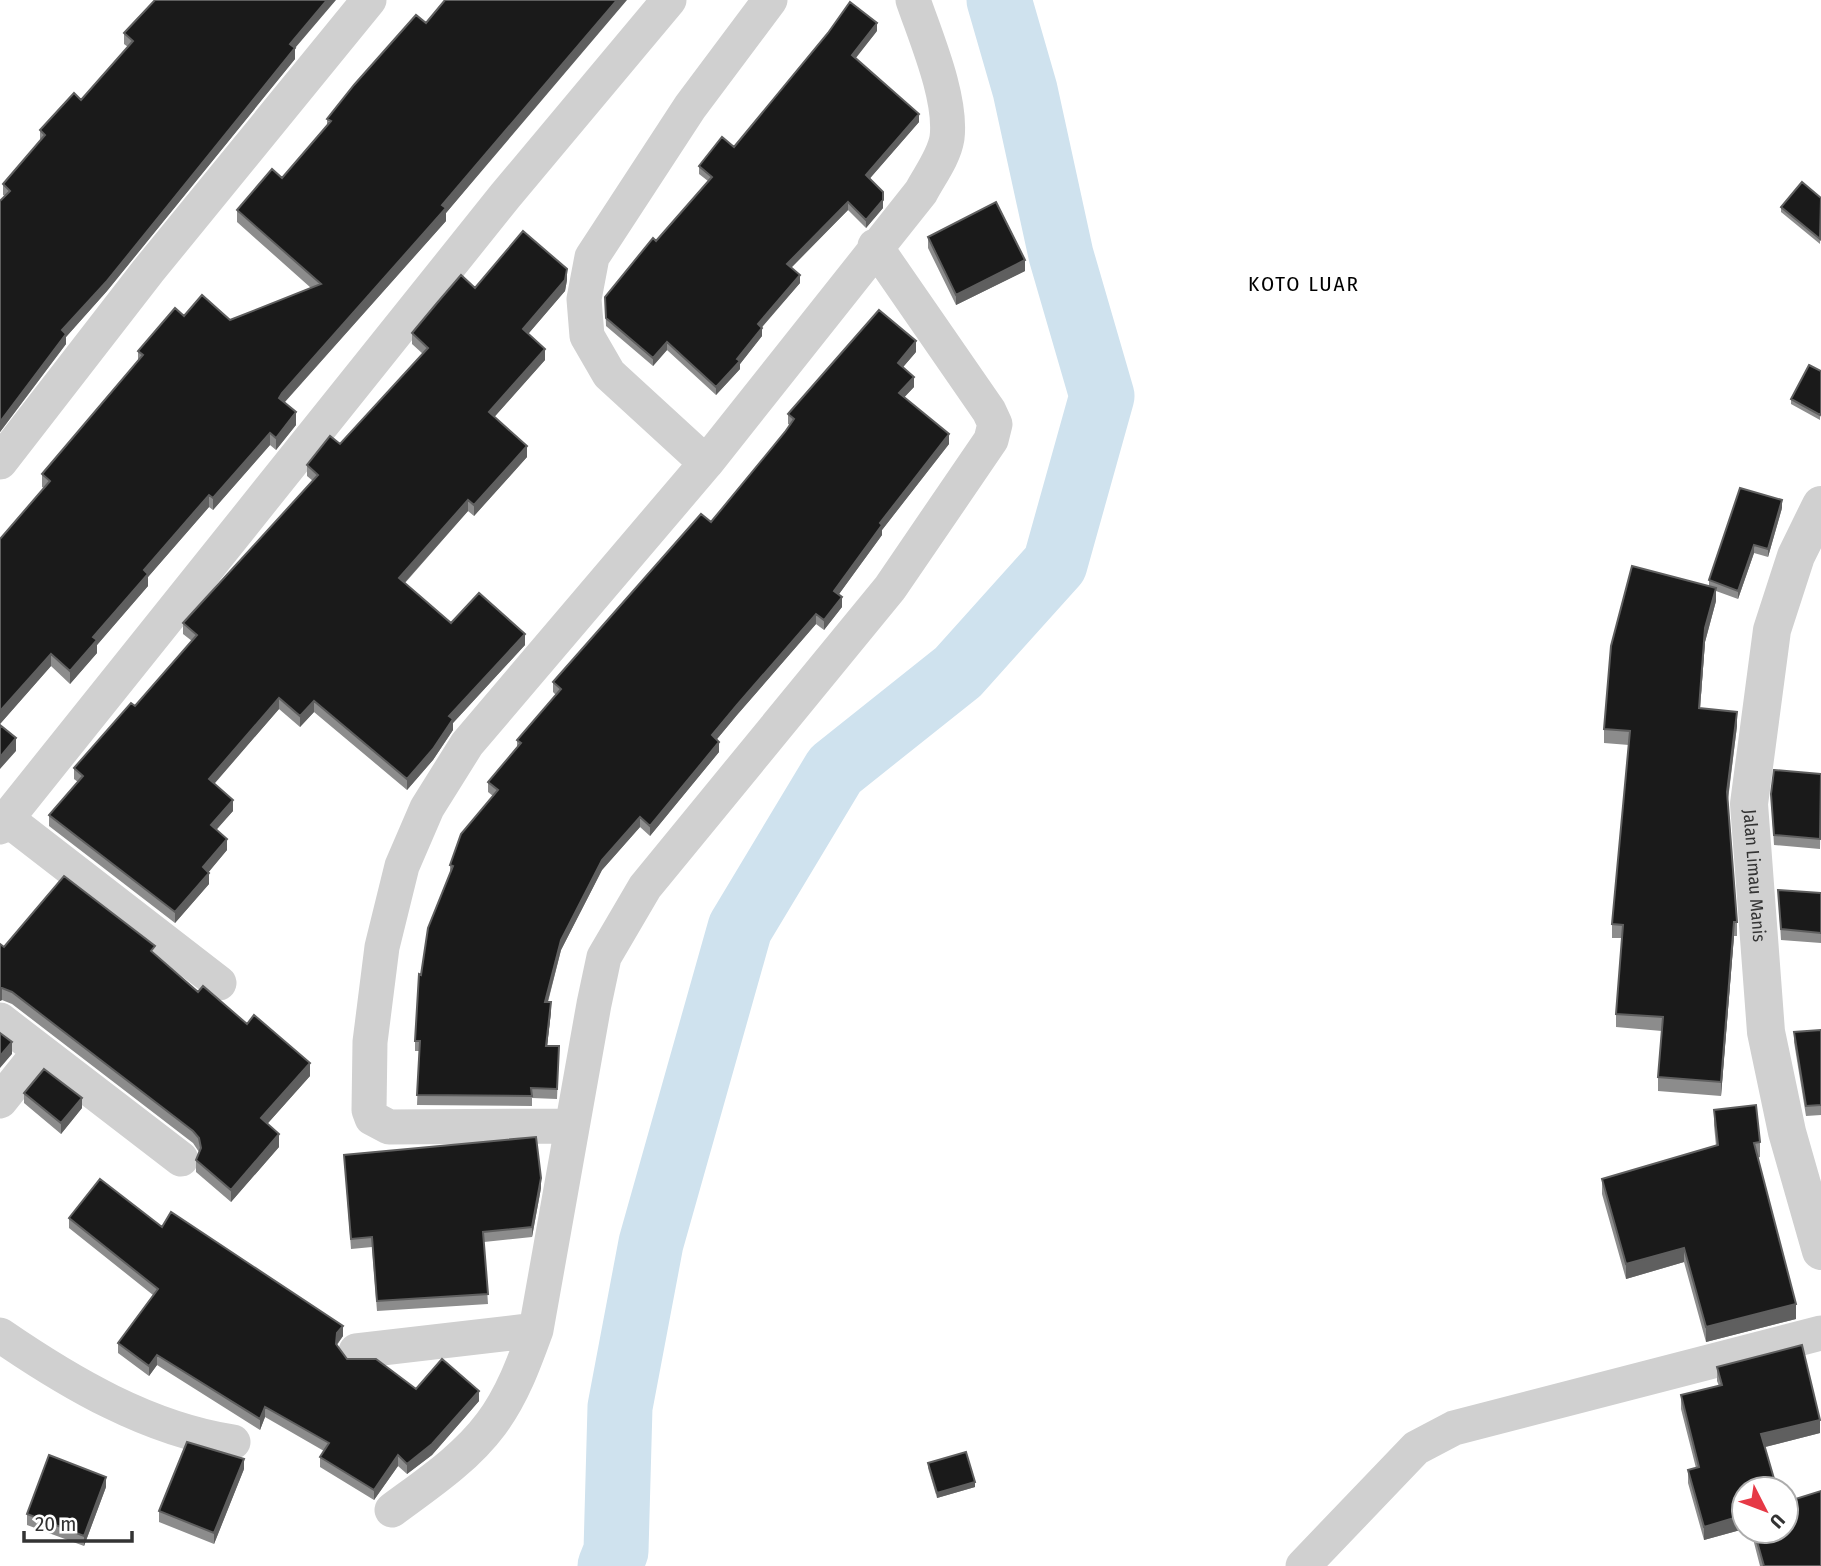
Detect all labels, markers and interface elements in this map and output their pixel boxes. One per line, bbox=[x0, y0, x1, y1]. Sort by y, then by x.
district label: KOTO LUAR bbox=[1248, 271, 1360, 297]
street label: Jalan Limau Manis bbox=[1738, 809, 1770, 943]
north arrow bbox=[1730, 1475, 1800, 1545]
scale bar bbox=[24, 1500, 133, 1544]
text: U bbox=[1765, 1509, 1790, 1533]
text: 20 m bbox=[35, 1511, 76, 1537]

